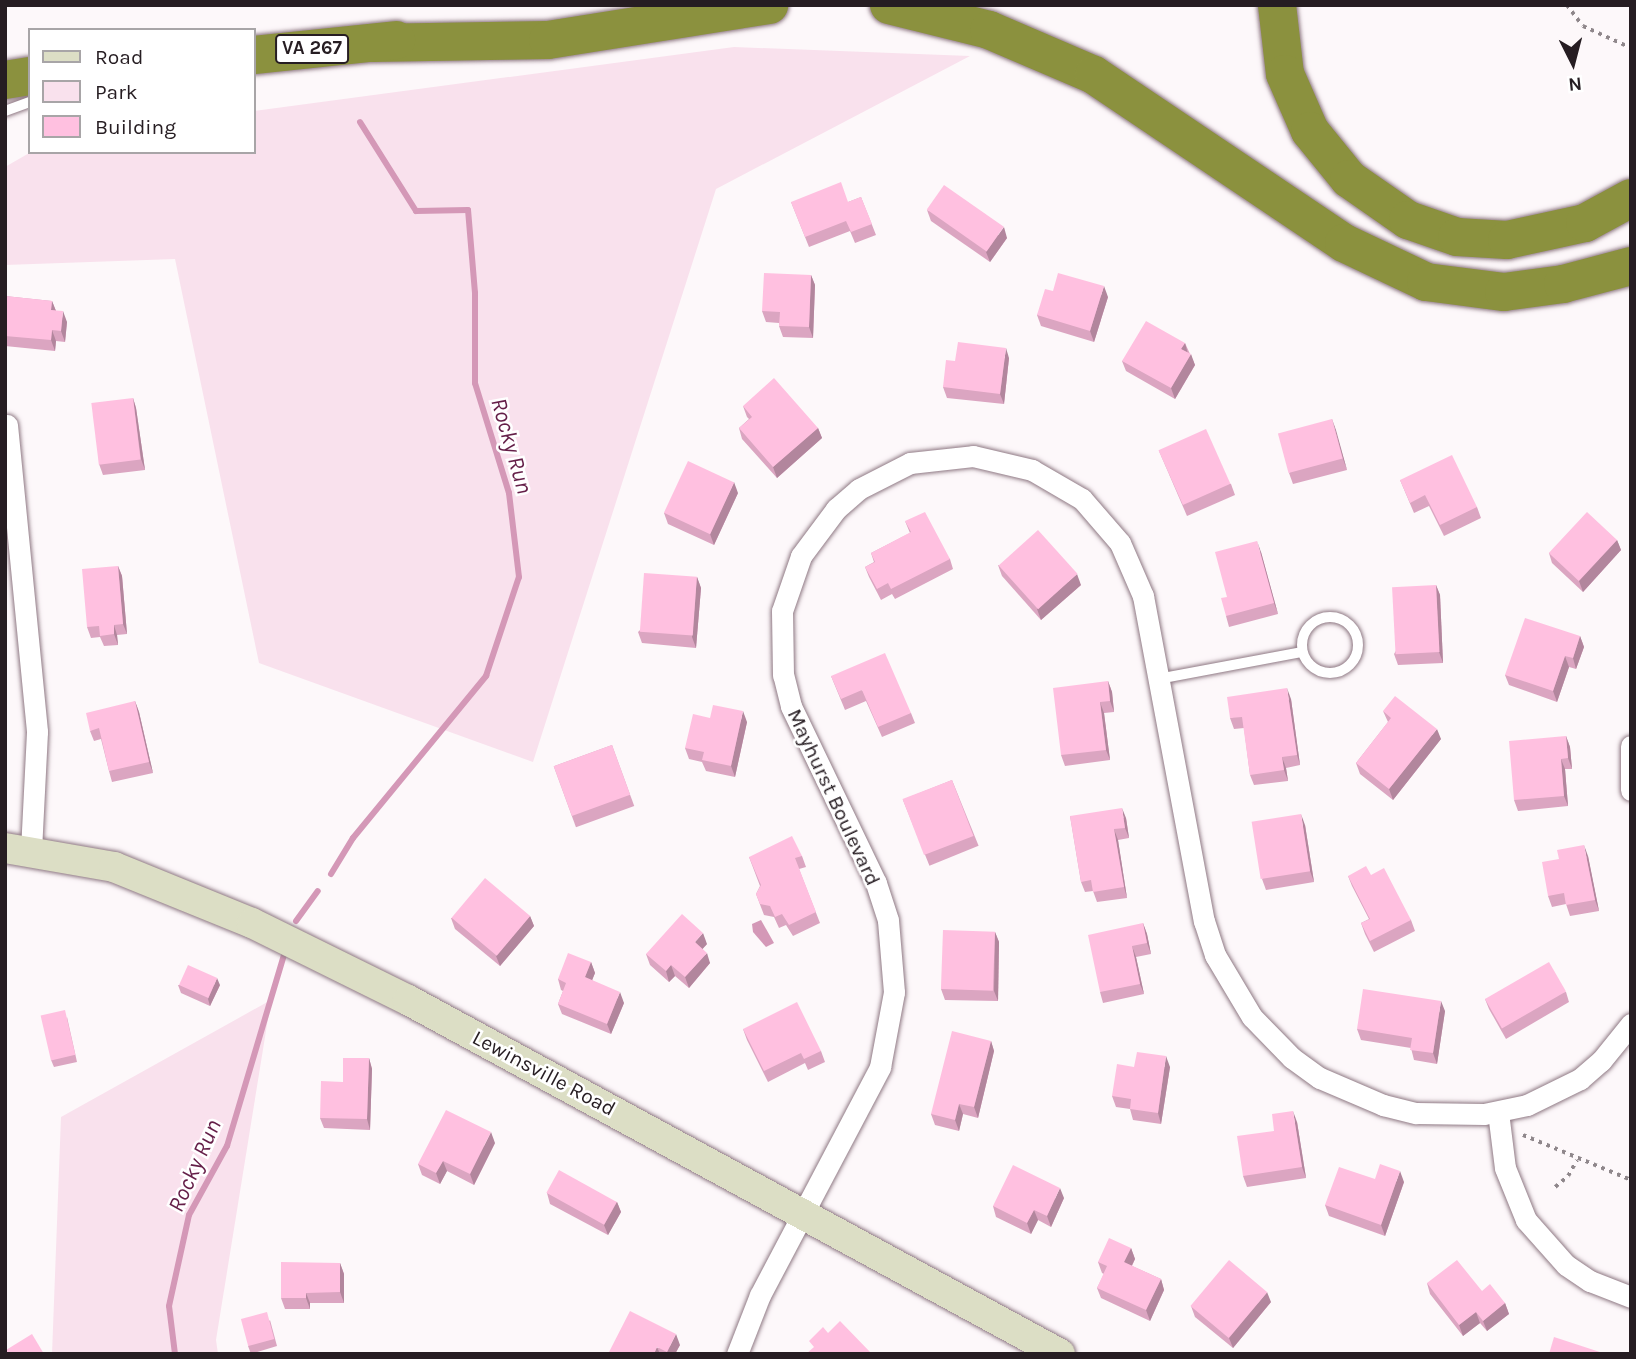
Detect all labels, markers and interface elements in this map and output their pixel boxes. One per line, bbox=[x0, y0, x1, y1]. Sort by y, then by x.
legend bbox=[28, 28, 256, 154]
north arrow bbox=[1538, 28, 1608, 98]
road number: VA 267 bbox=[274, 34, 350, 64]
text: Road bbox=[95, 45, 143, 69]
text: N bbox=[1567, 72, 1583, 96]
text: Park bbox=[95, 80, 138, 104]
text: Building bbox=[95, 115, 176, 139]
water label: Rocky Run bbox=[484, 395, 538, 497]
street label: Mayhurst Boulevard bbox=[782, 705, 886, 889]
street label: Lewinsville Road bbox=[468, 1025, 620, 1121]
water label: Rocky Run bbox=[162, 1115, 228, 1217]

